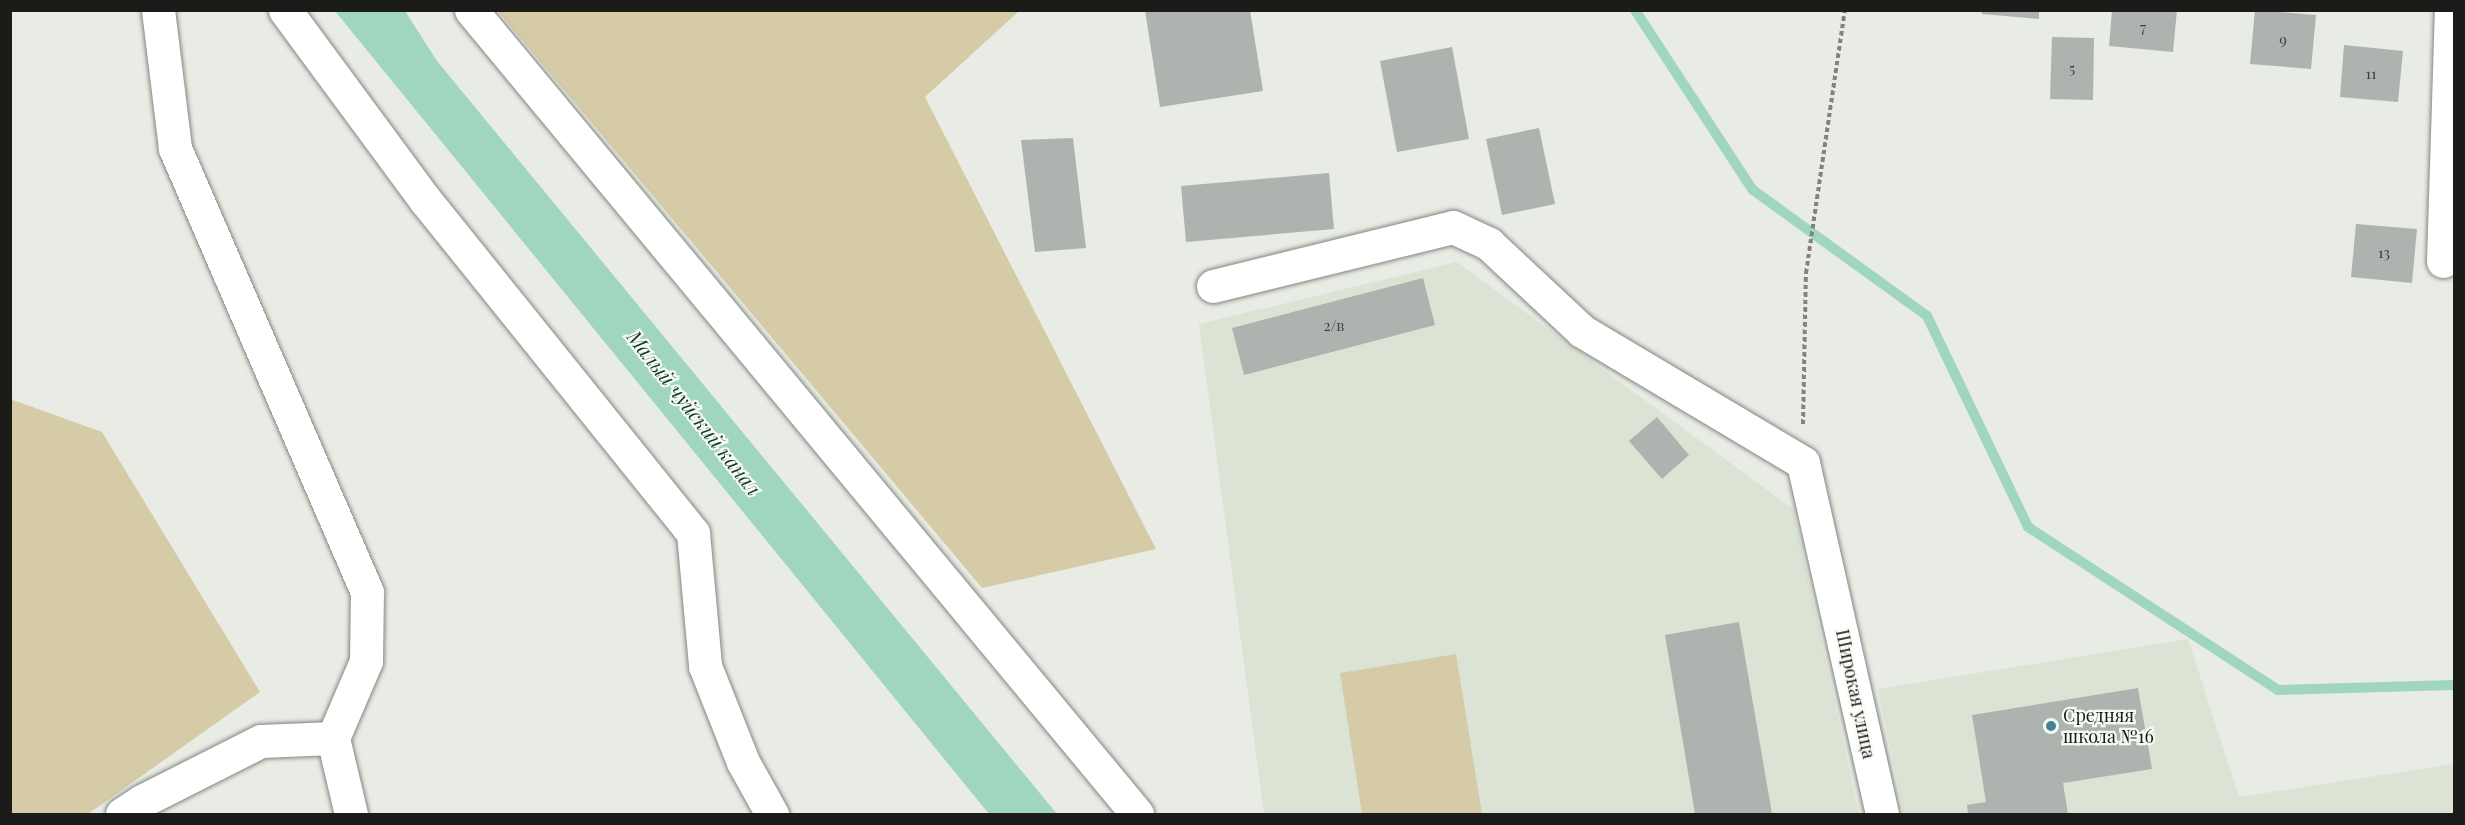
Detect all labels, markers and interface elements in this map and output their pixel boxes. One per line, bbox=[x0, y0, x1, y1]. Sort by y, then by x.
house number: 7 bbox=[2140, 19, 2146, 37]
house number: 9 bbox=[2279, 31, 2287, 49]
house number: 5 bbox=[2069, 60, 2075, 78]
house number: 11 bbox=[2365, 65, 2377, 83]
house number: 13 bbox=[2378, 244, 2390, 262]
house number: 2/в bbox=[1324, 317, 1344, 335]
water label: Малый чуйский канал bbox=[623, 325, 767, 499]
street label: Широкая улица bbox=[1832, 627, 1880, 761]
place label: Средняя школа №16 bbox=[2063, 705, 2154, 748]
marker: Средняя школа №16 bbox=[2044, 719, 2058, 733]

